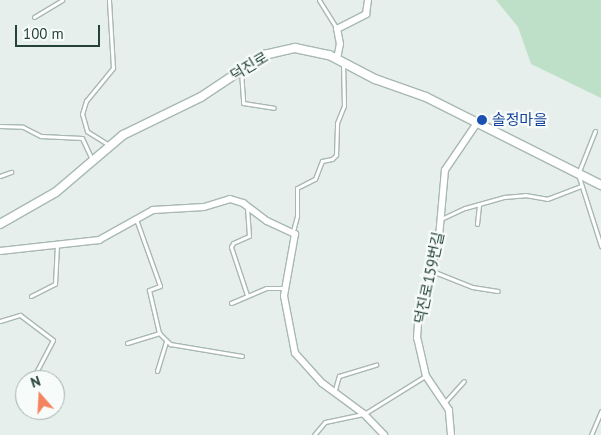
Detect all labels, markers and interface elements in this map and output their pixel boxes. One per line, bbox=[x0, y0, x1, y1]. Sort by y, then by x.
scale bar bbox=[18, 15, 102, 47]
text: 100 m bbox=[23, 24, 64, 43]
street label: 덕진로 bbox=[227, 48, 271, 84]
place label: 솔정마을 bbox=[492, 111, 547, 129]
marker: 솔정마을 bbox=[476, 114, 488, 126]
street label: 덕진로159번길 bbox=[410, 230, 448, 326]
north arrow bbox=[15, 370, 65, 420]
text: N bbox=[28, 372, 43, 392]

